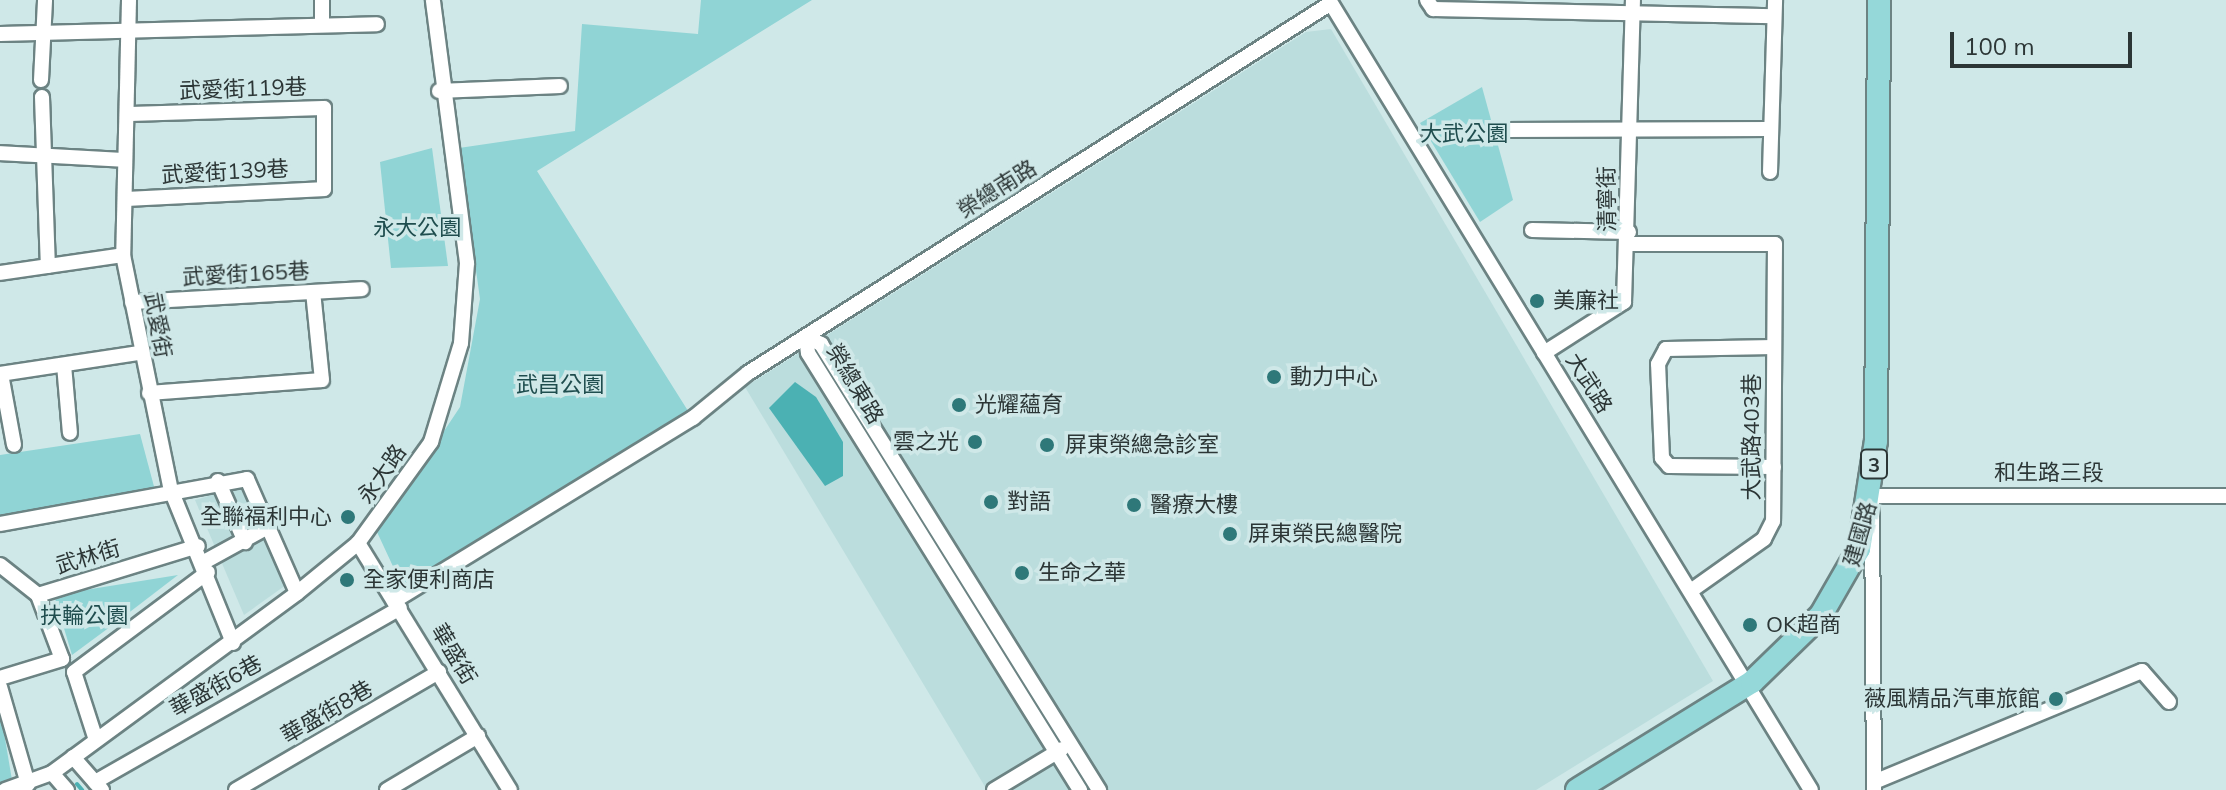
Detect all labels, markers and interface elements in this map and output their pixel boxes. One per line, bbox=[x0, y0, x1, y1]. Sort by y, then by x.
scale bar bbox=[1954, 16, 2136, 66]
text: 100 m bbox=[1964, 31, 2035, 61]
street label: 武愛街119巷 bbox=[179, 74, 307, 104]
park label: 大武公園 bbox=[1420, 121, 1508, 147]
street label: 榮總南路 bbox=[953, 154, 1041, 224]
street label: 武愛街139巷 bbox=[161, 155, 289, 189]
street label: 清寧街 bbox=[1593, 166, 1621, 232]
park label: 永大公園 bbox=[373, 215, 461, 241]
street label: 武愛街165巷 bbox=[182, 257, 310, 291]
place label: 美廉社 bbox=[1553, 288, 1619, 314]
street label: 武愛街 bbox=[139, 290, 177, 360]
marker: 美廉社 bbox=[1528, 292, 1546, 310]
street label: 榮總東路 bbox=[821, 339, 889, 429]
street label: 大武路 bbox=[1560, 348, 1618, 418]
place label: 動力中心 bbox=[1290, 364, 1378, 390]
marker: 動力中心 bbox=[1265, 368, 1283, 386]
park label: 武昌公園 bbox=[516, 372, 604, 398]
street label: 大武路403巷 bbox=[1739, 373, 1765, 501]
place label: 光耀蘊育 bbox=[975, 392, 1063, 418]
marker: 光耀蘊育 bbox=[950, 396, 968, 414]
place label: 雲之光 bbox=[893, 429, 959, 455]
place label: 屏東榮總急診室 bbox=[1065, 432, 1219, 458]
marker: 雲之光 bbox=[966, 433, 984, 451]
marker: 屏東榮總急診室 bbox=[1036, 434, 1058, 456]
street label: 永大路 bbox=[352, 439, 412, 509]
road number: 3 bbox=[1860, 448, 1888, 480]
street label: 和生路三段 bbox=[1994, 460, 2104, 486]
place label: 對語 bbox=[1007, 489, 1051, 515]
place label: 醫療大樓 bbox=[1150, 492, 1238, 518]
marker: 對語 bbox=[982, 493, 1000, 511]
marker: 醫療大樓 bbox=[1125, 496, 1143, 514]
street label: 建國路 bbox=[1838, 499, 1882, 569]
place label: 全聯福利中心 bbox=[200, 504, 332, 530]
marker: 全聯福利中心 bbox=[339, 508, 357, 526]
place label: 屏東榮民總醫院 bbox=[1248, 521, 1402, 547]
marker: 屏東榮民總醫院 bbox=[1219, 523, 1241, 545]
street label: 武林街 bbox=[53, 535, 123, 579]
place label: 生命之華 bbox=[1038, 560, 1126, 586]
marker: 生命之華 bbox=[1013, 564, 1031, 582]
place label: 全家便利商店 bbox=[363, 567, 495, 593]
marker: 全家便利商店 bbox=[338, 571, 356, 589]
park label: 扶輪公園 bbox=[40, 603, 128, 629]
place label: OK超商 bbox=[1766, 612, 1841, 638]
marker: OK超商 bbox=[1741, 616, 1759, 634]
street label: 華盛街 bbox=[426, 619, 482, 689]
street label: 華盛街6巷 bbox=[165, 650, 267, 722]
street label: 華盛街8巷 bbox=[277, 675, 377, 749]
place label: 薇風精品汽車旅館 bbox=[1864, 686, 2040, 712]
marker: 薇風精品汽車旅館 bbox=[2047, 690, 2065, 708]

